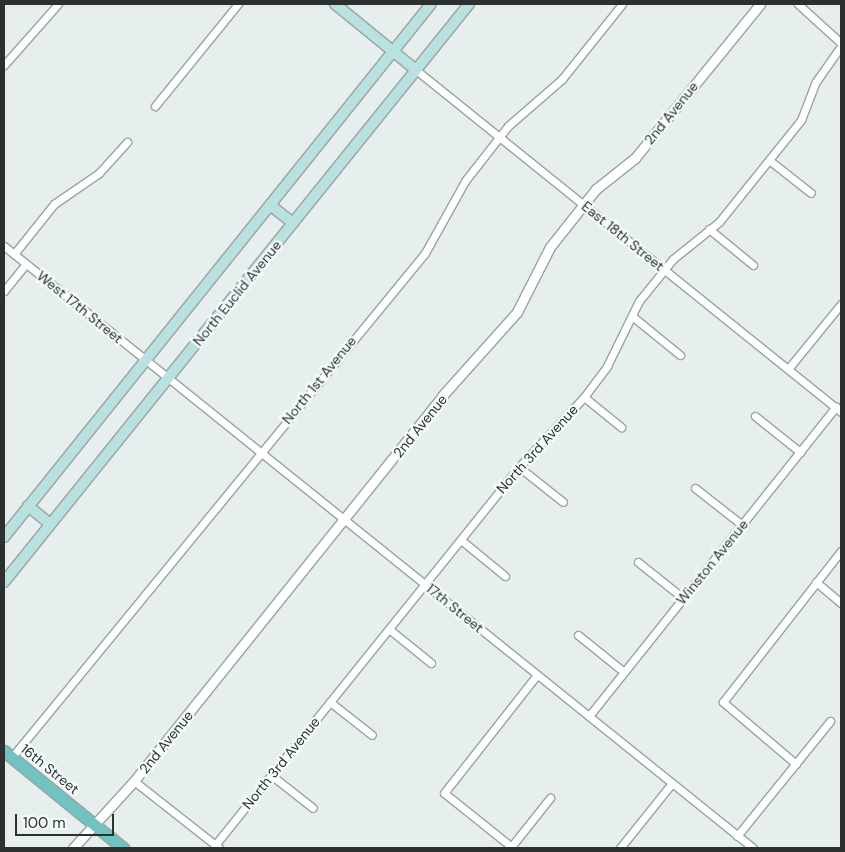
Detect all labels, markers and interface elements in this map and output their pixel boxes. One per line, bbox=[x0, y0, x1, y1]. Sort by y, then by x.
street label: 2nd Avenue bbox=[641, 78, 701, 148]
street label: East 18th Street bbox=[578, 198, 668, 274]
street label: North Euclid Avenue bbox=[189, 237, 285, 349]
street label: West 17th Street bbox=[34, 267, 126, 347]
street label: North 1st Avenue bbox=[278, 333, 360, 427]
street label: 2nd Avenue bbox=[390, 391, 450, 461]
street label: North 3rd Avenue bbox=[493, 401, 581, 497]
street label: Winston Avenue bbox=[673, 516, 751, 608]
street label: 17th Street bbox=[423, 580, 487, 636]
street label: 2nd Avenue bbox=[136, 707, 196, 777]
street label: North 3rd Avenue bbox=[239, 714, 323, 812]
street label: 16th Street bbox=[17, 740, 83, 798]
scale bar bbox=[18, 804, 116, 836]
text: 100 m bbox=[23, 813, 66, 833]

